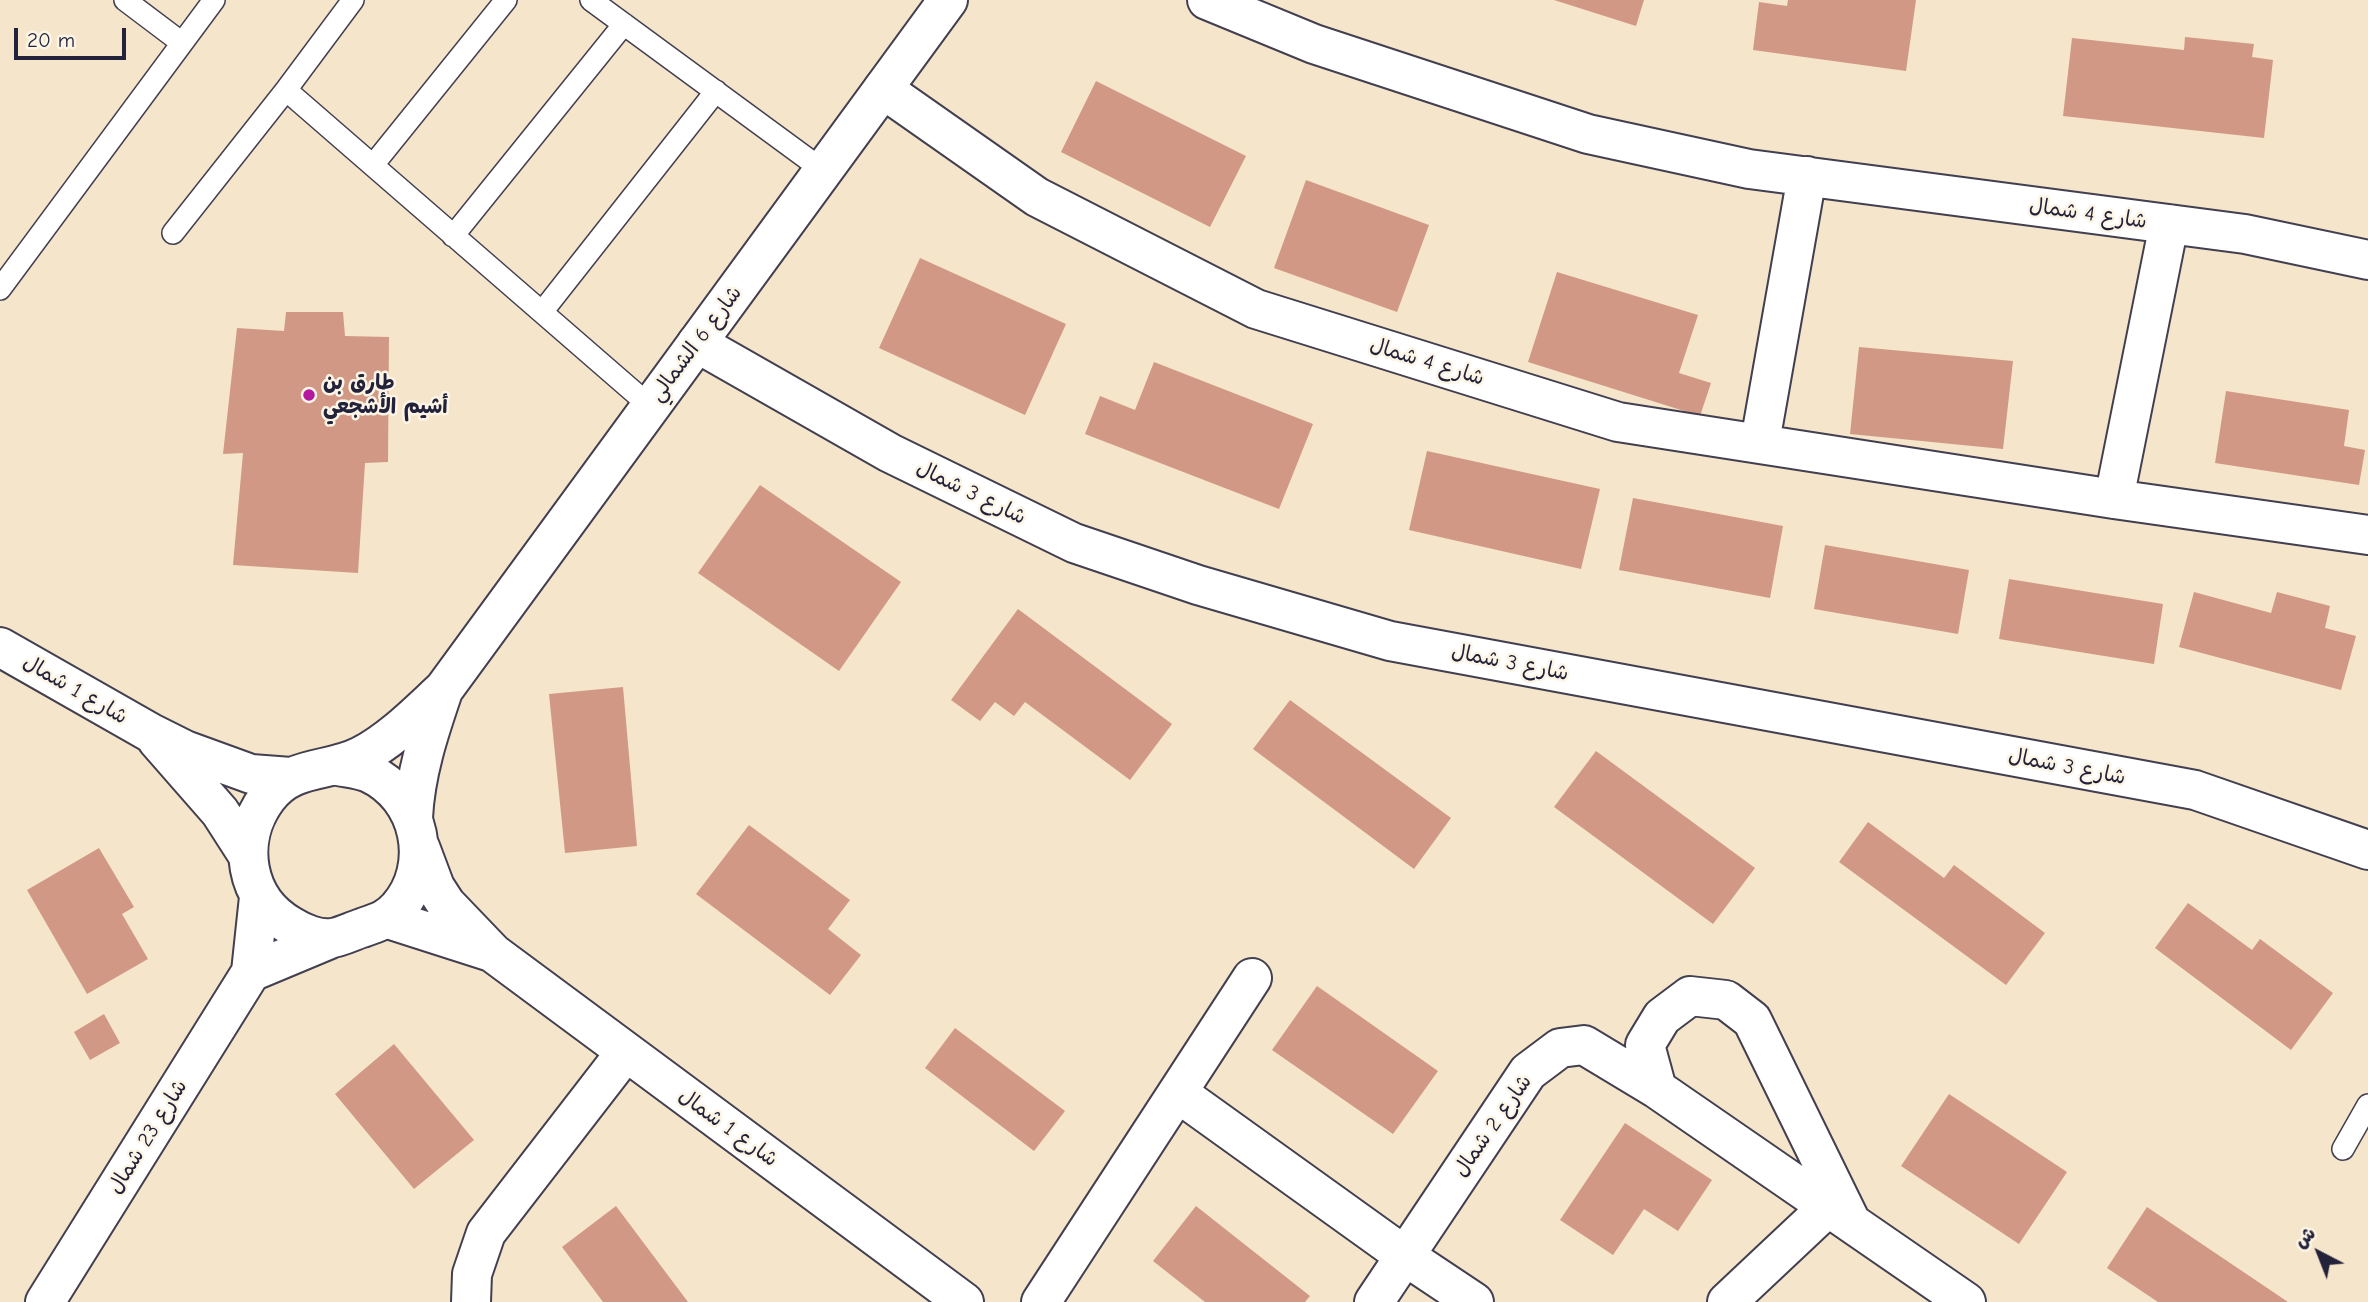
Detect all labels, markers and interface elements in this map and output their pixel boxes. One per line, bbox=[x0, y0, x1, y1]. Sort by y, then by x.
scale bar bbox=[18, 14, 130, 58]
text: 20 m bbox=[27, 28, 75, 52]
street label: شارع 4 شمال bbox=[2028, 193, 2148, 235]
street label: شارع 6 الشمالي bbox=[644, 281, 748, 407]
street label: شارع 4 شمال bbox=[1367, 333, 1487, 391]
place label: طارق بن أشيم الأشجعي bbox=[323, 370, 448, 420]
marker: طارق بن أشيم الأشجعي bbox=[301, 387, 317, 403]
street label: شارع 3 شمال bbox=[912, 456, 1030, 530]
street label: شارع 3 شمال bbox=[1449, 639, 1571, 687]
street label: شارع 1 شمال bbox=[18, 650, 132, 730]
street label: شارع 3 شمال bbox=[2006, 743, 2128, 791]
street label: شارع 2 شمال bbox=[1448, 1070, 1538, 1182]
street label: شارع 23 شمال bbox=[103, 1075, 193, 1199]
street label: شارع 1 شمال bbox=[673, 1084, 783, 1172]
north arrow bbox=[2284, 1218, 2354, 1288]
text: ش bbox=[2290, 1222, 2320, 1253]

